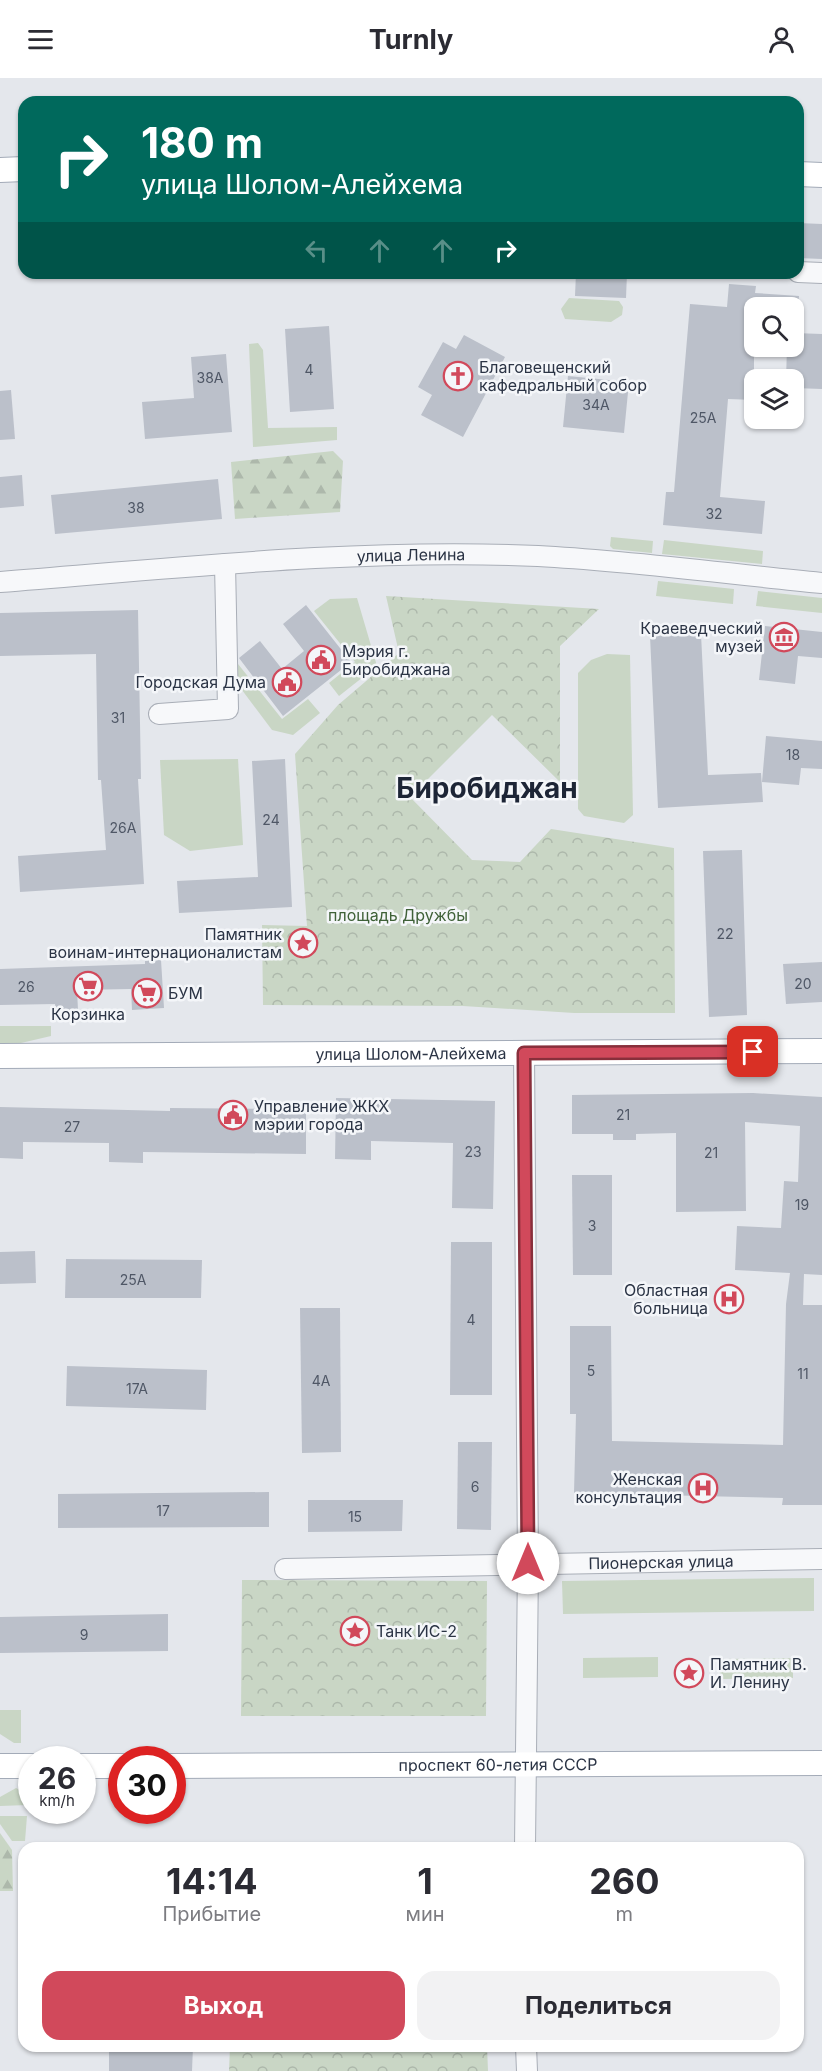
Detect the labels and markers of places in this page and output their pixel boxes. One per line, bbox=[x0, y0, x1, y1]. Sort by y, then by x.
place label: Благовещенский кафедральный собор bbox=[479, 357, 647, 395]
church icon: Благовещенский кафедральный собор bbox=[442, 360, 474, 392]
place label: Краеведческий музей bbox=[640, 618, 763, 656]
museum icon: Краеведческий музей bbox=[768, 621, 800, 653]
place label: Мэрия г. Биробиджана bbox=[342, 641, 451, 679]
public building icon: Мэрия г. Биробиджана bbox=[305, 644, 337, 676]
public building icon: Городская Дума bbox=[271, 666, 303, 698]
place label: Городская Дума bbox=[135, 672, 266, 692]
place label: Памятник воинам-интернационалистам bbox=[48, 924, 282, 962]
place icon: Памятник воинам-интернационалистам bbox=[287, 927, 319, 959]
supermarket icon: Корзинка bbox=[72, 970, 104, 1002]
supermarket icon: БУМ bbox=[131, 977, 163, 1009]
place label: БУМ bbox=[168, 983, 203, 1003]
place label: Корзинка bbox=[51, 1004, 125, 1024]
pin bbox=[727, 1026, 778, 1077]
place label: Управление ЖКХ мэрии города bbox=[254, 1096, 389, 1134]
public building icon: Управление ЖКХ мэрии города bbox=[217, 1099, 249, 1131]
place label: Областная больница bbox=[624, 1280, 708, 1318]
hospital icon: Областная больница bbox=[713, 1283, 745, 1315]
place label: Женская консультация bbox=[575, 1469, 682, 1507]
hospital icon: Женская консультация bbox=[687, 1472, 719, 1504]
place icon: Танк ИС-2 bbox=[339, 1615, 371, 1647]
place label: Танк ИС-2 bbox=[376, 1621, 457, 1641]
place label: Памятник В. И. Ленину bbox=[710, 1654, 807, 1692]
place icon: Памятник В. И. Ленину bbox=[673, 1657, 705, 1689]

